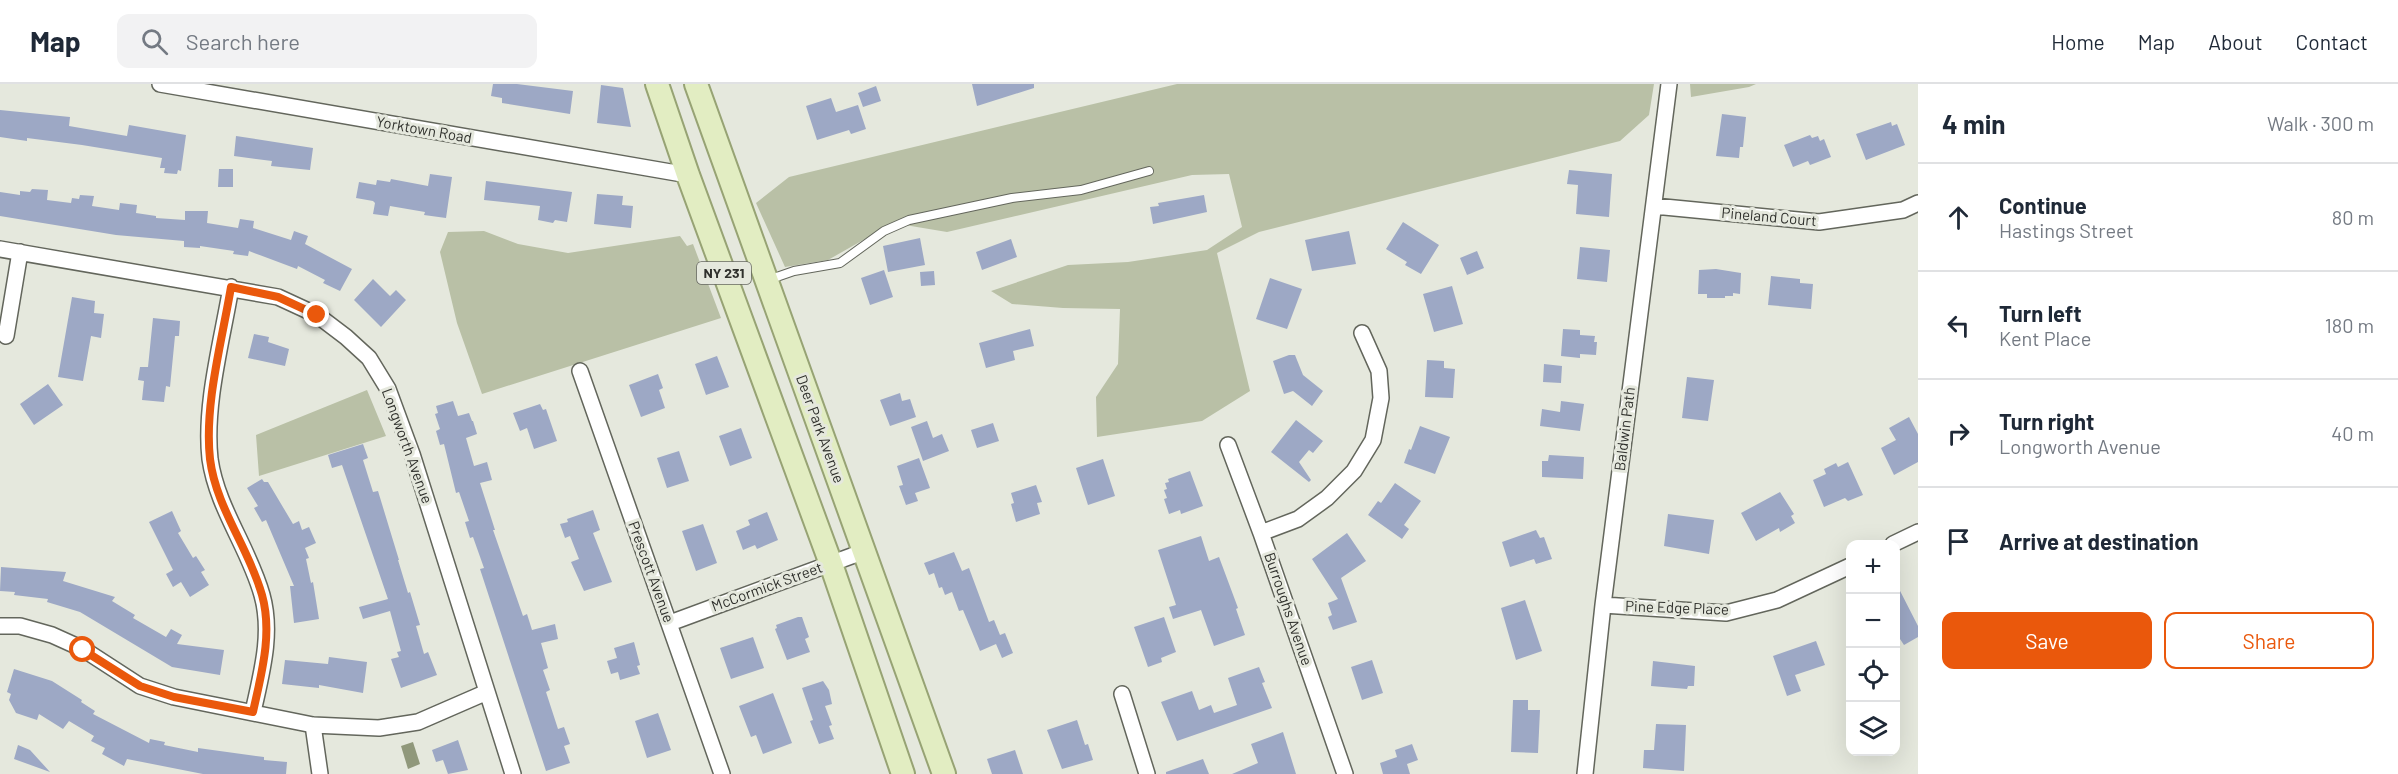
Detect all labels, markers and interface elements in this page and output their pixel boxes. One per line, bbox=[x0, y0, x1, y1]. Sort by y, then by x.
search box bbox=[117, 14, 537, 68]
text: Map bbox=[30, 24, 81, 58]
icon: search bbox=[138, 25, 171, 58]
text: Search here bbox=[186, 28, 300, 54]
text: Home bbox=[2051, 29, 2105, 54]
text: Map bbox=[2138, 29, 2175, 54]
text: About bbox=[2208, 29, 2263, 54]
text: Contact bbox=[2296, 29, 2368, 54]
text: 4 min bbox=[1942, 108, 2006, 139]
text: Walk · 300 m bbox=[2267, 111, 2374, 135]
street label: Yorktown Road bbox=[375, 112, 473, 146]
text: Continue bbox=[1999, 192, 2087, 218]
icon: ahead bbox=[1942, 201, 1975, 234]
street label: Pineland Court bbox=[1721, 203, 1817, 229]
text: 80 m bbox=[2332, 205, 2374, 229]
text: Hastings Street bbox=[1999, 218, 2134, 242]
road number: NY 231 bbox=[697, 262, 751, 284]
text: Turn left bbox=[1999, 300, 2082, 326]
route end bbox=[303, 301, 329, 327]
icon: left bbox=[1942, 309, 1975, 342]
text: 180 m bbox=[2325, 313, 2374, 337]
text: Kent Place bbox=[1999, 326, 2091, 350]
street label: Deer Park Avenue bbox=[793, 372, 849, 485]
street label: Longworth Avenue bbox=[379, 386, 437, 506]
street label: Baldwin Path bbox=[1610, 386, 1638, 472]
text: Turn right bbox=[1999, 408, 2094, 434]
icon: right bbox=[1942, 417, 1975, 450]
text: 40 m bbox=[2331, 421, 2374, 445]
text: Longworth Avenue bbox=[1999, 434, 2161, 458]
street label: Prescott Avenue bbox=[625, 518, 679, 625]
icon: arrive bbox=[1942, 525, 1975, 558]
text: Arrive at destination bbox=[1999, 528, 2198, 554]
map controls bbox=[1846, 540, 1900, 756]
button: + bbox=[1846, 540, 1900, 594]
street label: Burroughs Avenue bbox=[1261, 550, 1317, 668]
street label: McCormick Street bbox=[709, 558, 825, 614]
button: − bbox=[1846, 594, 1900, 648]
street label: Pine Edge Place bbox=[1625, 596, 1729, 618]
button: Save bbox=[1942, 612, 2152, 669]
button: Share bbox=[2164, 612, 2374, 669]
route start bbox=[69, 636, 95, 662]
button: locate bbox=[1846, 648, 1900, 702]
button: layers bbox=[1846, 702, 1900, 756]

